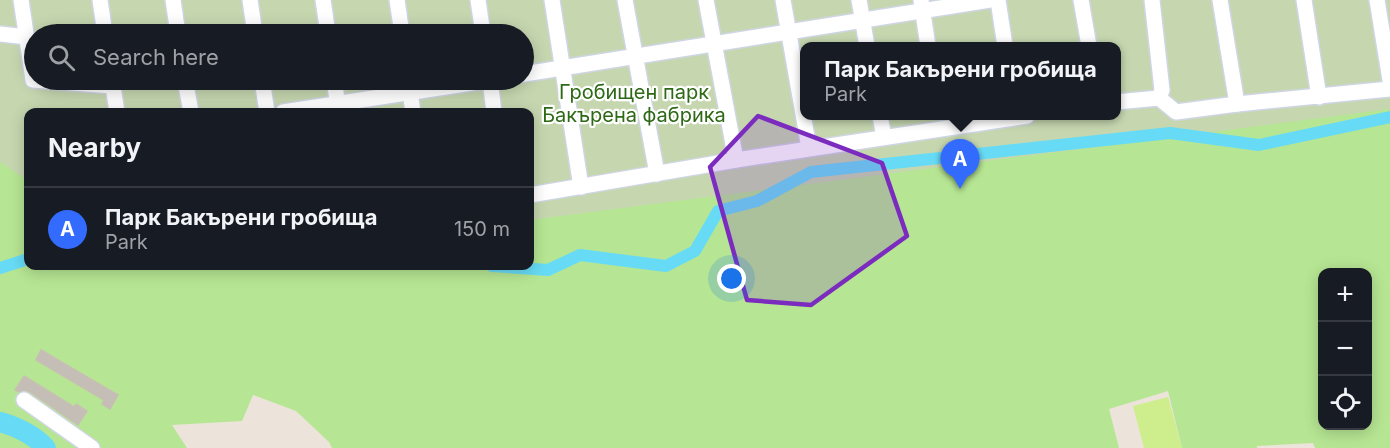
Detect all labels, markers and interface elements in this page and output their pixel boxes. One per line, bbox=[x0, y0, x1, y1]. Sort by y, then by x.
search box bbox=[24, 24, 534, 90]
icon: search bbox=[45, 41, 78, 74]
popup bbox=[800, 42, 1121, 120]
text: Search here bbox=[93, 44, 219, 70]
text: Парк Бакърени гробища bbox=[824, 56, 1097, 82]
park label: Гробищен парк Бакърена фабрика bbox=[542, 80, 726, 127]
text: Park bbox=[824, 82, 867, 106]
text: Nearby bbox=[48, 132, 141, 163]
pin: A bbox=[940, 140, 980, 189]
text: Парк Бакърени гробища bbox=[105, 204, 377, 230]
text: A bbox=[60, 217, 75, 241]
text: 150 m bbox=[454, 217, 510, 241]
text: Park bbox=[105, 230, 148, 254]
your location bbox=[717, 264, 746, 293]
map controls bbox=[1318, 268, 1372, 430]
button: + bbox=[1318, 268, 1372, 322]
button: − bbox=[1318, 322, 1372, 376]
button: locate bbox=[1318, 376, 1372, 430]

